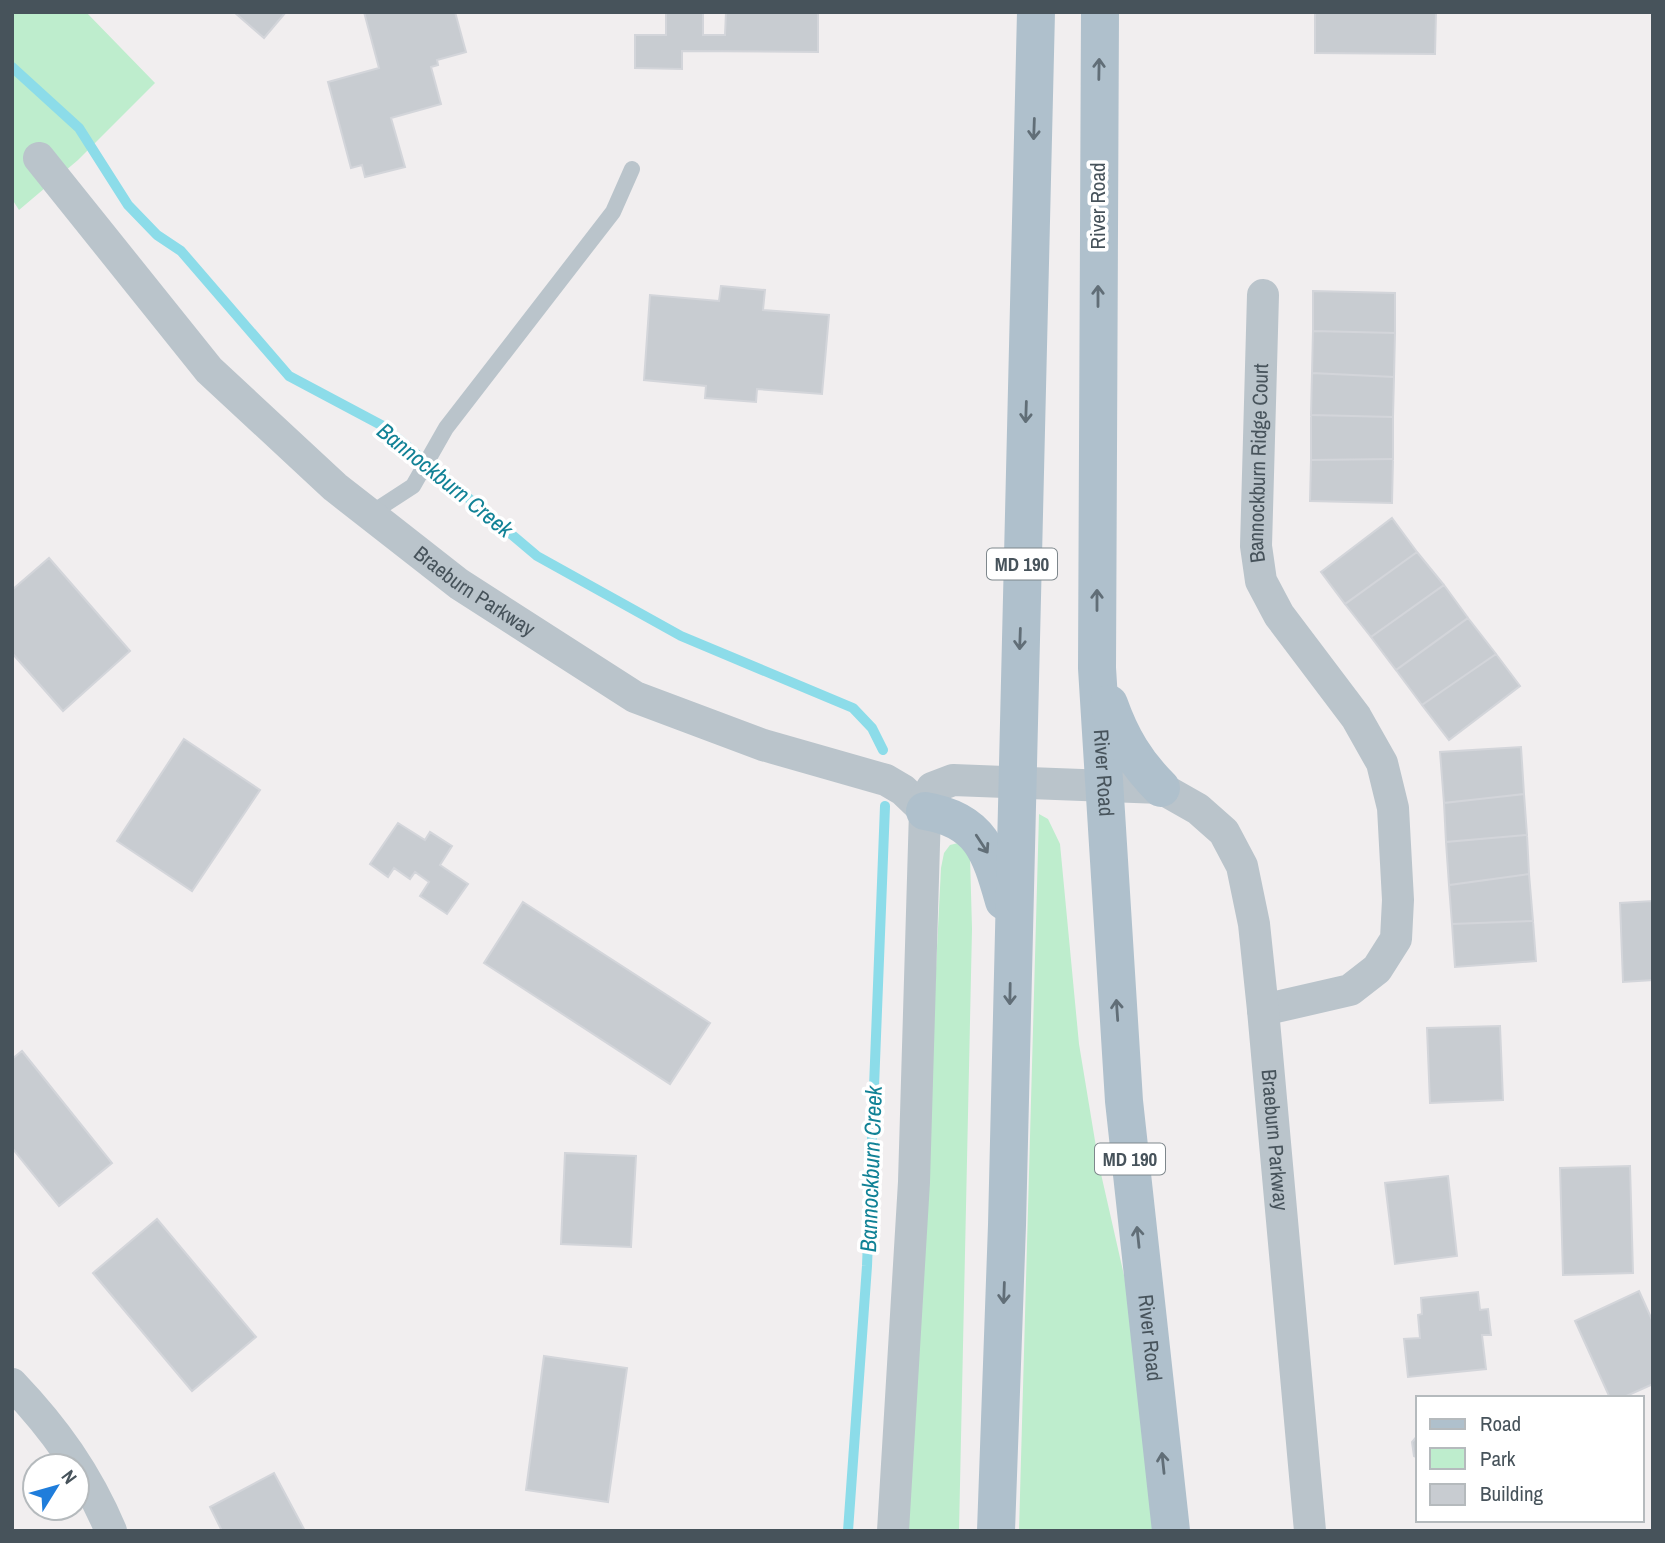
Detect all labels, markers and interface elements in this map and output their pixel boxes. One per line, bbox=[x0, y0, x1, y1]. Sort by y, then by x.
one-way arrow bbox=[1092, 58, 1105, 81]
one-way arrow bbox=[1027, 118, 1040, 141]
street label: River Road bbox=[1083, 162, 1112, 250]
one-way arrow bbox=[1091, 285, 1105, 308]
street label: Bannockburn Ridge Court bbox=[1240, 363, 1275, 565]
one-way arrow bbox=[1019, 400, 1033, 423]
water label: Bannockburn Creek bbox=[371, 415, 521, 545]
street label: Braeburn Parkway bbox=[408, 539, 541, 643]
road number: MD 190 bbox=[987, 548, 1057, 580]
one-way arrow bbox=[1090, 589, 1104, 612]
one-way arrow bbox=[1013, 627, 1027, 650]
street label: River Road bbox=[1087, 728, 1121, 817]
one-way arrow bbox=[975, 833, 989, 853]
one-way arrow bbox=[1004, 983, 1017, 1006]
one-way arrow bbox=[1111, 999, 1124, 1022]
street label: Braeburn Parkway bbox=[1254, 1068, 1296, 1212]
water label: Bannockburn Creek bbox=[852, 1084, 889, 1253]
road number: MD 190 bbox=[1095, 1144, 1165, 1175]
one-way arrow bbox=[1132, 1226, 1145, 1249]
one-way arrow bbox=[998, 1281, 1011, 1304]
street label: River Road bbox=[1131, 1293, 1170, 1383]
legend bbox=[1416, 1396, 1644, 1522]
text: Road bbox=[1480, 1409, 1521, 1438]
text: Park bbox=[1480, 1444, 1516, 1473]
north arrow bbox=[21, 1452, 91, 1522]
one-way arrow bbox=[1156, 1452, 1169, 1475]
text: N bbox=[56, 1464, 83, 1489]
text: Building bbox=[1480, 1479, 1544, 1508]

